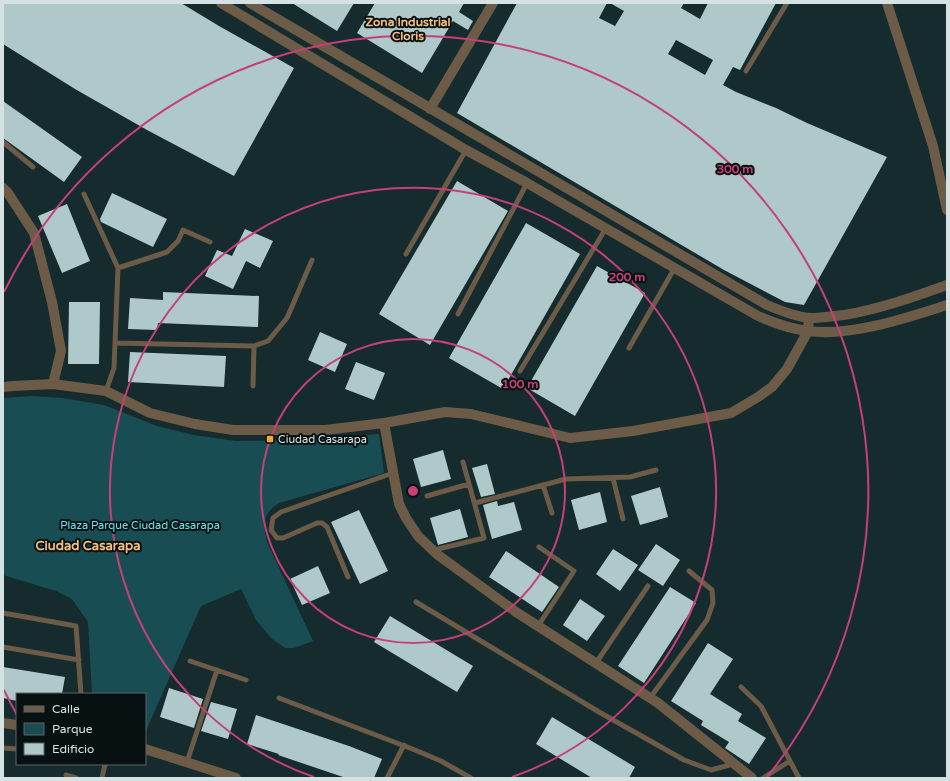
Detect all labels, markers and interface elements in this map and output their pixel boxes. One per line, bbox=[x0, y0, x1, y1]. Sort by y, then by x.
district label: Zona Industrial Cloris bbox=[365, 15, 451, 43]
text: 300 m bbox=[717, 162, 753, 176]
text: 200 m bbox=[609, 270, 645, 284]
text: 100 m bbox=[502, 377, 538, 391]
place label: Ciudad Casarapa bbox=[278, 433, 367, 446]
marker: Ciudad Casarapa bbox=[265, 434, 275, 444]
centre of rings bbox=[406, 484, 420, 498]
park label: Plaza Parque Ciudad Casarapa bbox=[60, 519, 220, 532]
district label: Ciudad Casarapa bbox=[36, 538, 140, 554]
legend bbox=[16, 693, 146, 765]
text: Calle bbox=[52, 702, 80, 716]
text: Parque bbox=[52, 722, 93, 736]
text: Edificio bbox=[52, 742, 94, 756]

